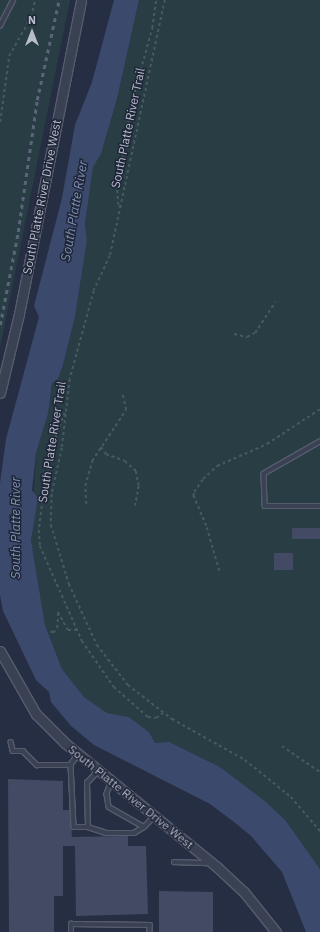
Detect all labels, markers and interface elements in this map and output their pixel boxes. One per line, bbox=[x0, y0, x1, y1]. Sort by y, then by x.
north arrow bbox=[12, 12, 52, 52]
text: N bbox=[28, 13, 36, 27]
street label: South Platte River Trail bbox=[108, 67, 148, 189]
street label: South Platte River Drive West bbox=[20, 119, 64, 275]
water label: South Platte River bbox=[58, 159, 92, 263]
street label: South Platte River Trail bbox=[35, 380, 69, 504]
water label: South Platte River bbox=[8, 477, 24, 579]
street label: South Platte River Drive West bbox=[65, 742, 197, 852]

